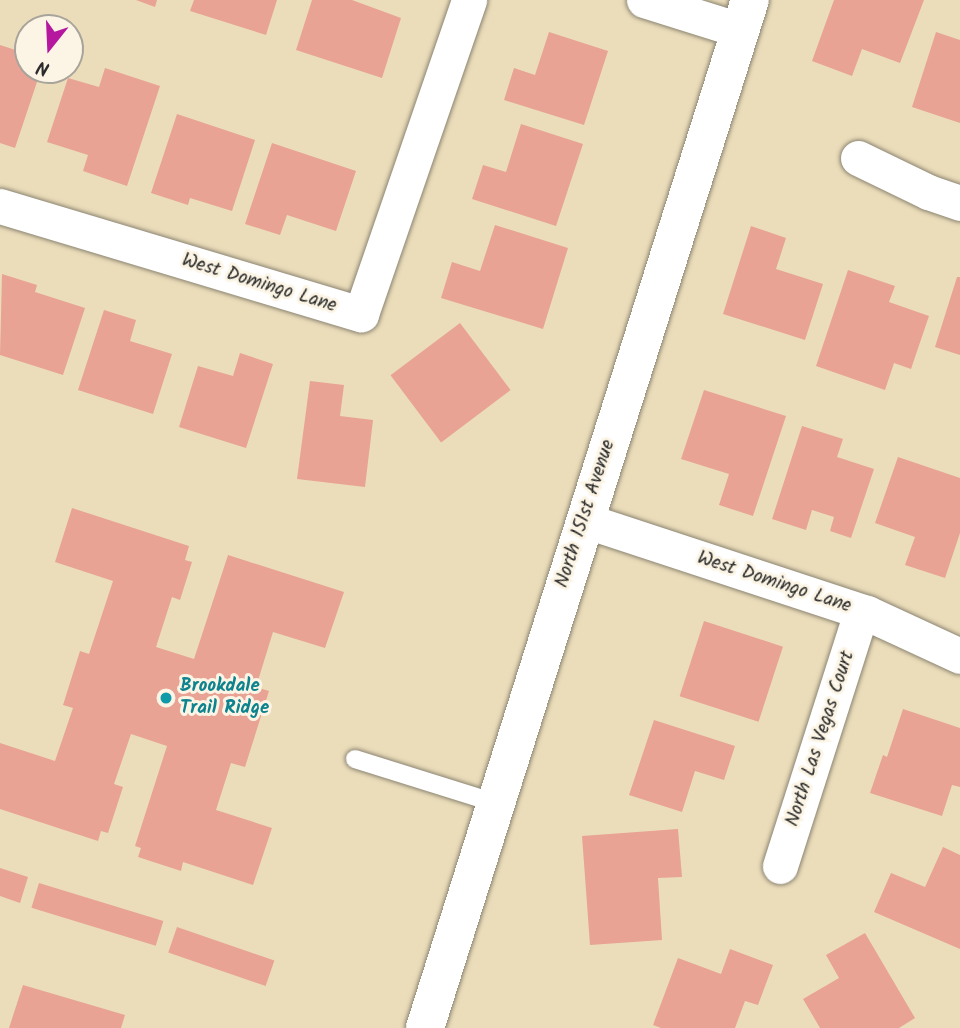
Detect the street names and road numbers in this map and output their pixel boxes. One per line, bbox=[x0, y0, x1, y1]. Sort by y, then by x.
street label: West Domingo Lane bbox=[179, 250, 339, 318]
street label: North 151st Avenue bbox=[551, 437, 621, 591]
street label: West Domingo Lane bbox=[694, 547, 854, 619]
street label: North Las Vegas Court bbox=[782, 648, 860, 830]

